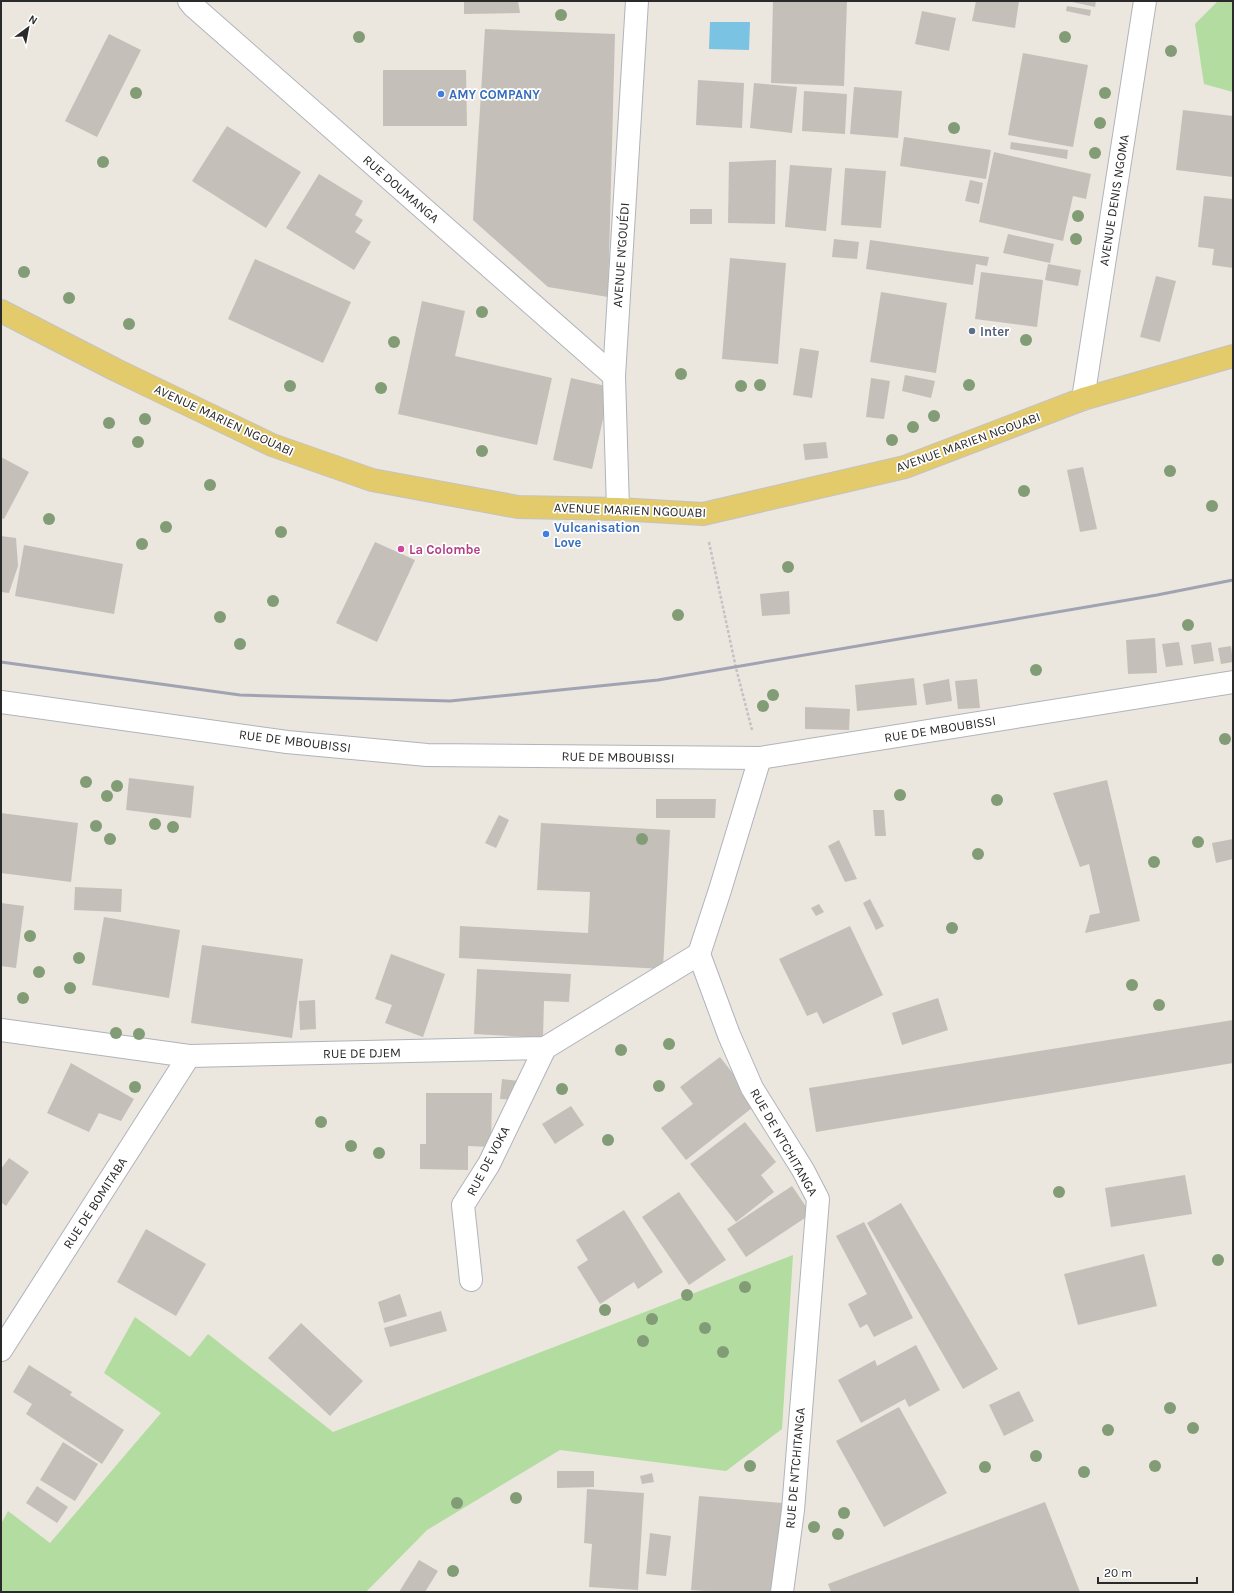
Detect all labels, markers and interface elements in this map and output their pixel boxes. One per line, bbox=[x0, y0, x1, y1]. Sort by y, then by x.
north arrow bbox=[8, 8, 48, 48]
text: N bbox=[26, 12, 40, 28]
place label: AMY COMPANY bbox=[449, 87, 540, 102]
marker: AMY COMPANY bbox=[436, 89, 446, 99]
street label: AVENUE DENIS NGOMA bbox=[1096, 133, 1132, 267]
street label: RUE DOUMANGA bbox=[360, 152, 442, 226]
street label: AVENUE N'GOUÉDI bbox=[608, 202, 632, 308]
place label: Inter bbox=[980, 324, 1010, 339]
marker: Inter bbox=[967, 326, 977, 336]
street label: AVENUE MARIEN NGOUABI bbox=[152, 381, 296, 459]
street label: AVENUE MARIEN NGOUABI bbox=[894, 409, 1042, 475]
street label: AVENUE MARIEN NGOUABI bbox=[554, 500, 706, 520]
place label: Vulcanisation Love bbox=[554, 520, 640, 550]
marker: Vulcanisation Love bbox=[541, 529, 551, 539]
place label: La Colombe bbox=[409, 542, 481, 557]
marker: La Colombe bbox=[396, 544, 406, 554]
street label: RUE DE MBOUBISSI bbox=[883, 713, 997, 745]
street label: RUE DE MBOUBISSI bbox=[238, 727, 352, 755]
street label: RUE DE MBOUBISSI bbox=[561, 749, 675, 765]
street label: RUE DE DJEM bbox=[323, 1045, 401, 1061]
street label: RUE DE N'TCHITANGA bbox=[747, 1086, 821, 1199]
street label: RUE DE VOKA bbox=[463, 1123, 513, 1198]
street label: RUE DE BOMITABA bbox=[60, 1154, 130, 1252]
street label: RUE DE N'TCHITANGA bbox=[782, 1406, 808, 1529]
scale bar bbox=[1098, 1559, 1197, 1585]
text: 20 m bbox=[1104, 1566, 1132, 1580]

